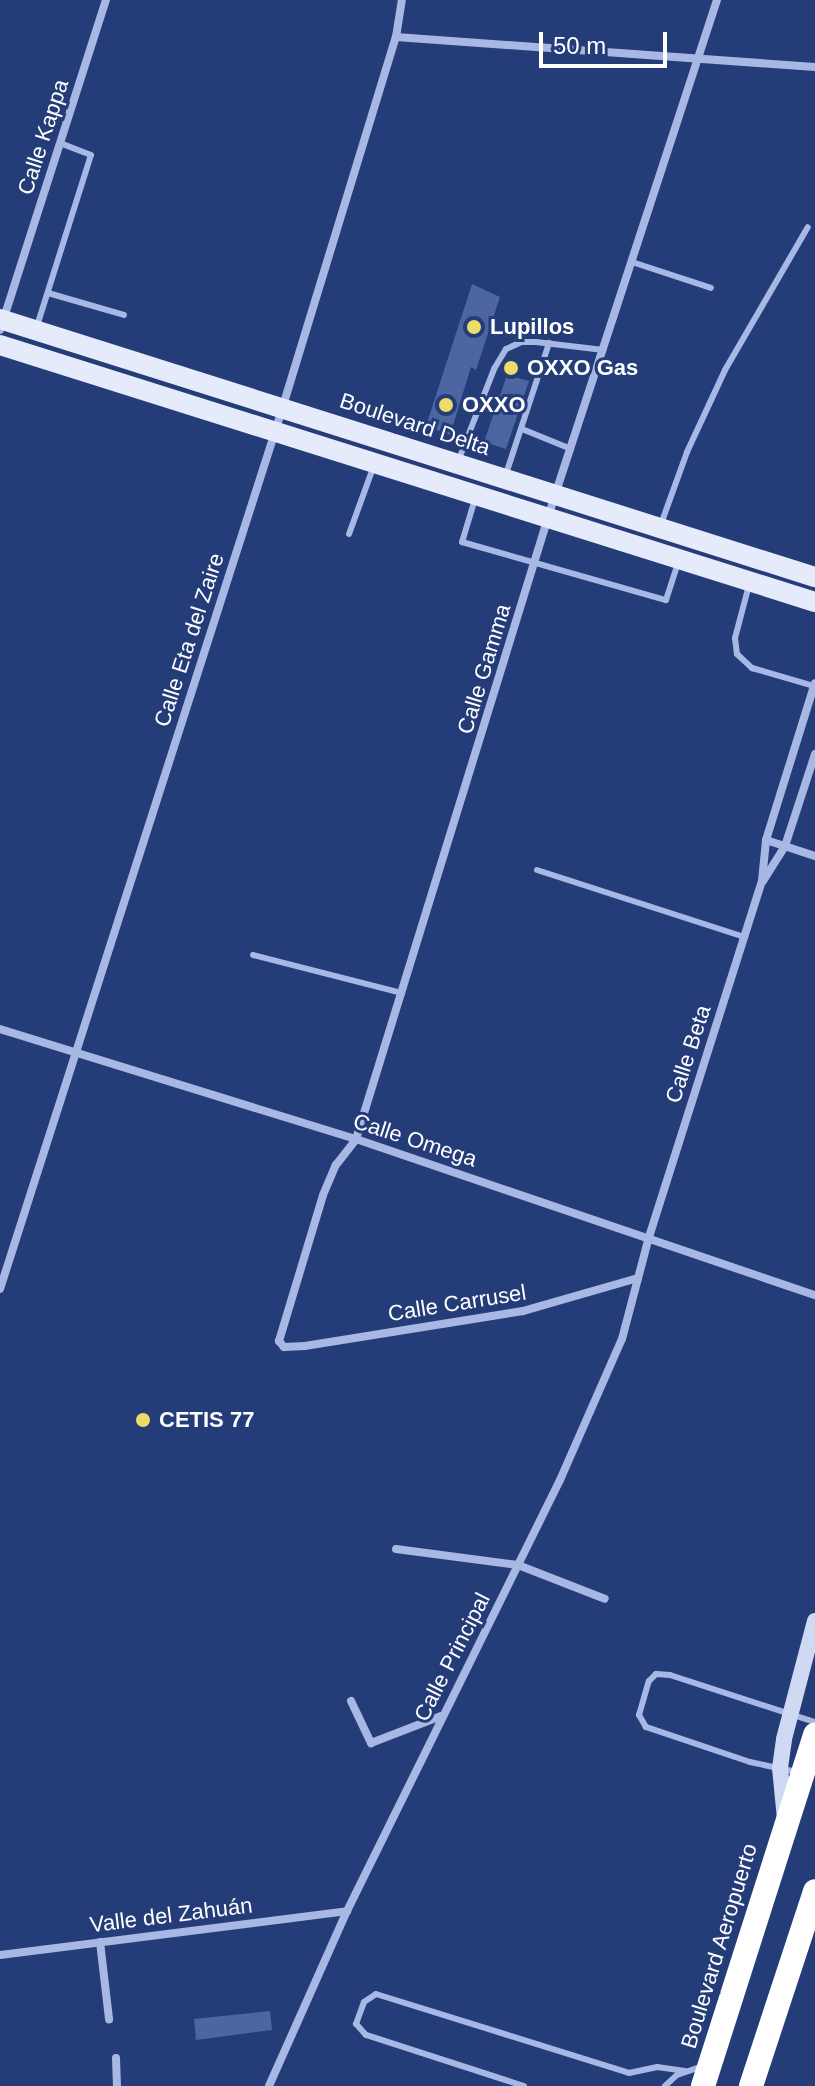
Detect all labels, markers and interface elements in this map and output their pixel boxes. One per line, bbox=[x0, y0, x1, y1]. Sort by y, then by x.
scale bar bbox=[543, 16, 671, 66]
text: 50 m bbox=[553, 32, 606, 59]
street label: Calle Kappa bbox=[12, 76, 74, 198]
place label: Lupillos bbox=[490, 314, 574, 340]
marker: Lupillos bbox=[465, 318, 483, 336]
place label: OXXO Gas bbox=[527, 355, 638, 381]
marker: OXXO Gas bbox=[502, 359, 520, 377]
street label: Boulevard Delta bbox=[336, 387, 494, 461]
place label: OXXO bbox=[462, 392, 526, 418]
marker: OXXO bbox=[437, 396, 455, 414]
street label: Calle Eta del Zaire bbox=[148, 550, 230, 730]
street label: Calle Gamma bbox=[452, 601, 516, 737]
street label: Calle Beta bbox=[660, 1002, 716, 1106]
street label: Calle Omega bbox=[350, 1108, 480, 1172]
street label: Calle Carrusel bbox=[386, 1279, 528, 1327]
place label: CETIS 77 bbox=[159, 1407, 254, 1433]
marker: CETIS 77 bbox=[134, 1411, 152, 1429]
street label: Calle Principal bbox=[408, 1588, 496, 1726]
street label: Boulevard Aeropuerto bbox=[675, 1840, 763, 2052]
street label: Valle del Zahuán bbox=[88, 1892, 254, 1938]

